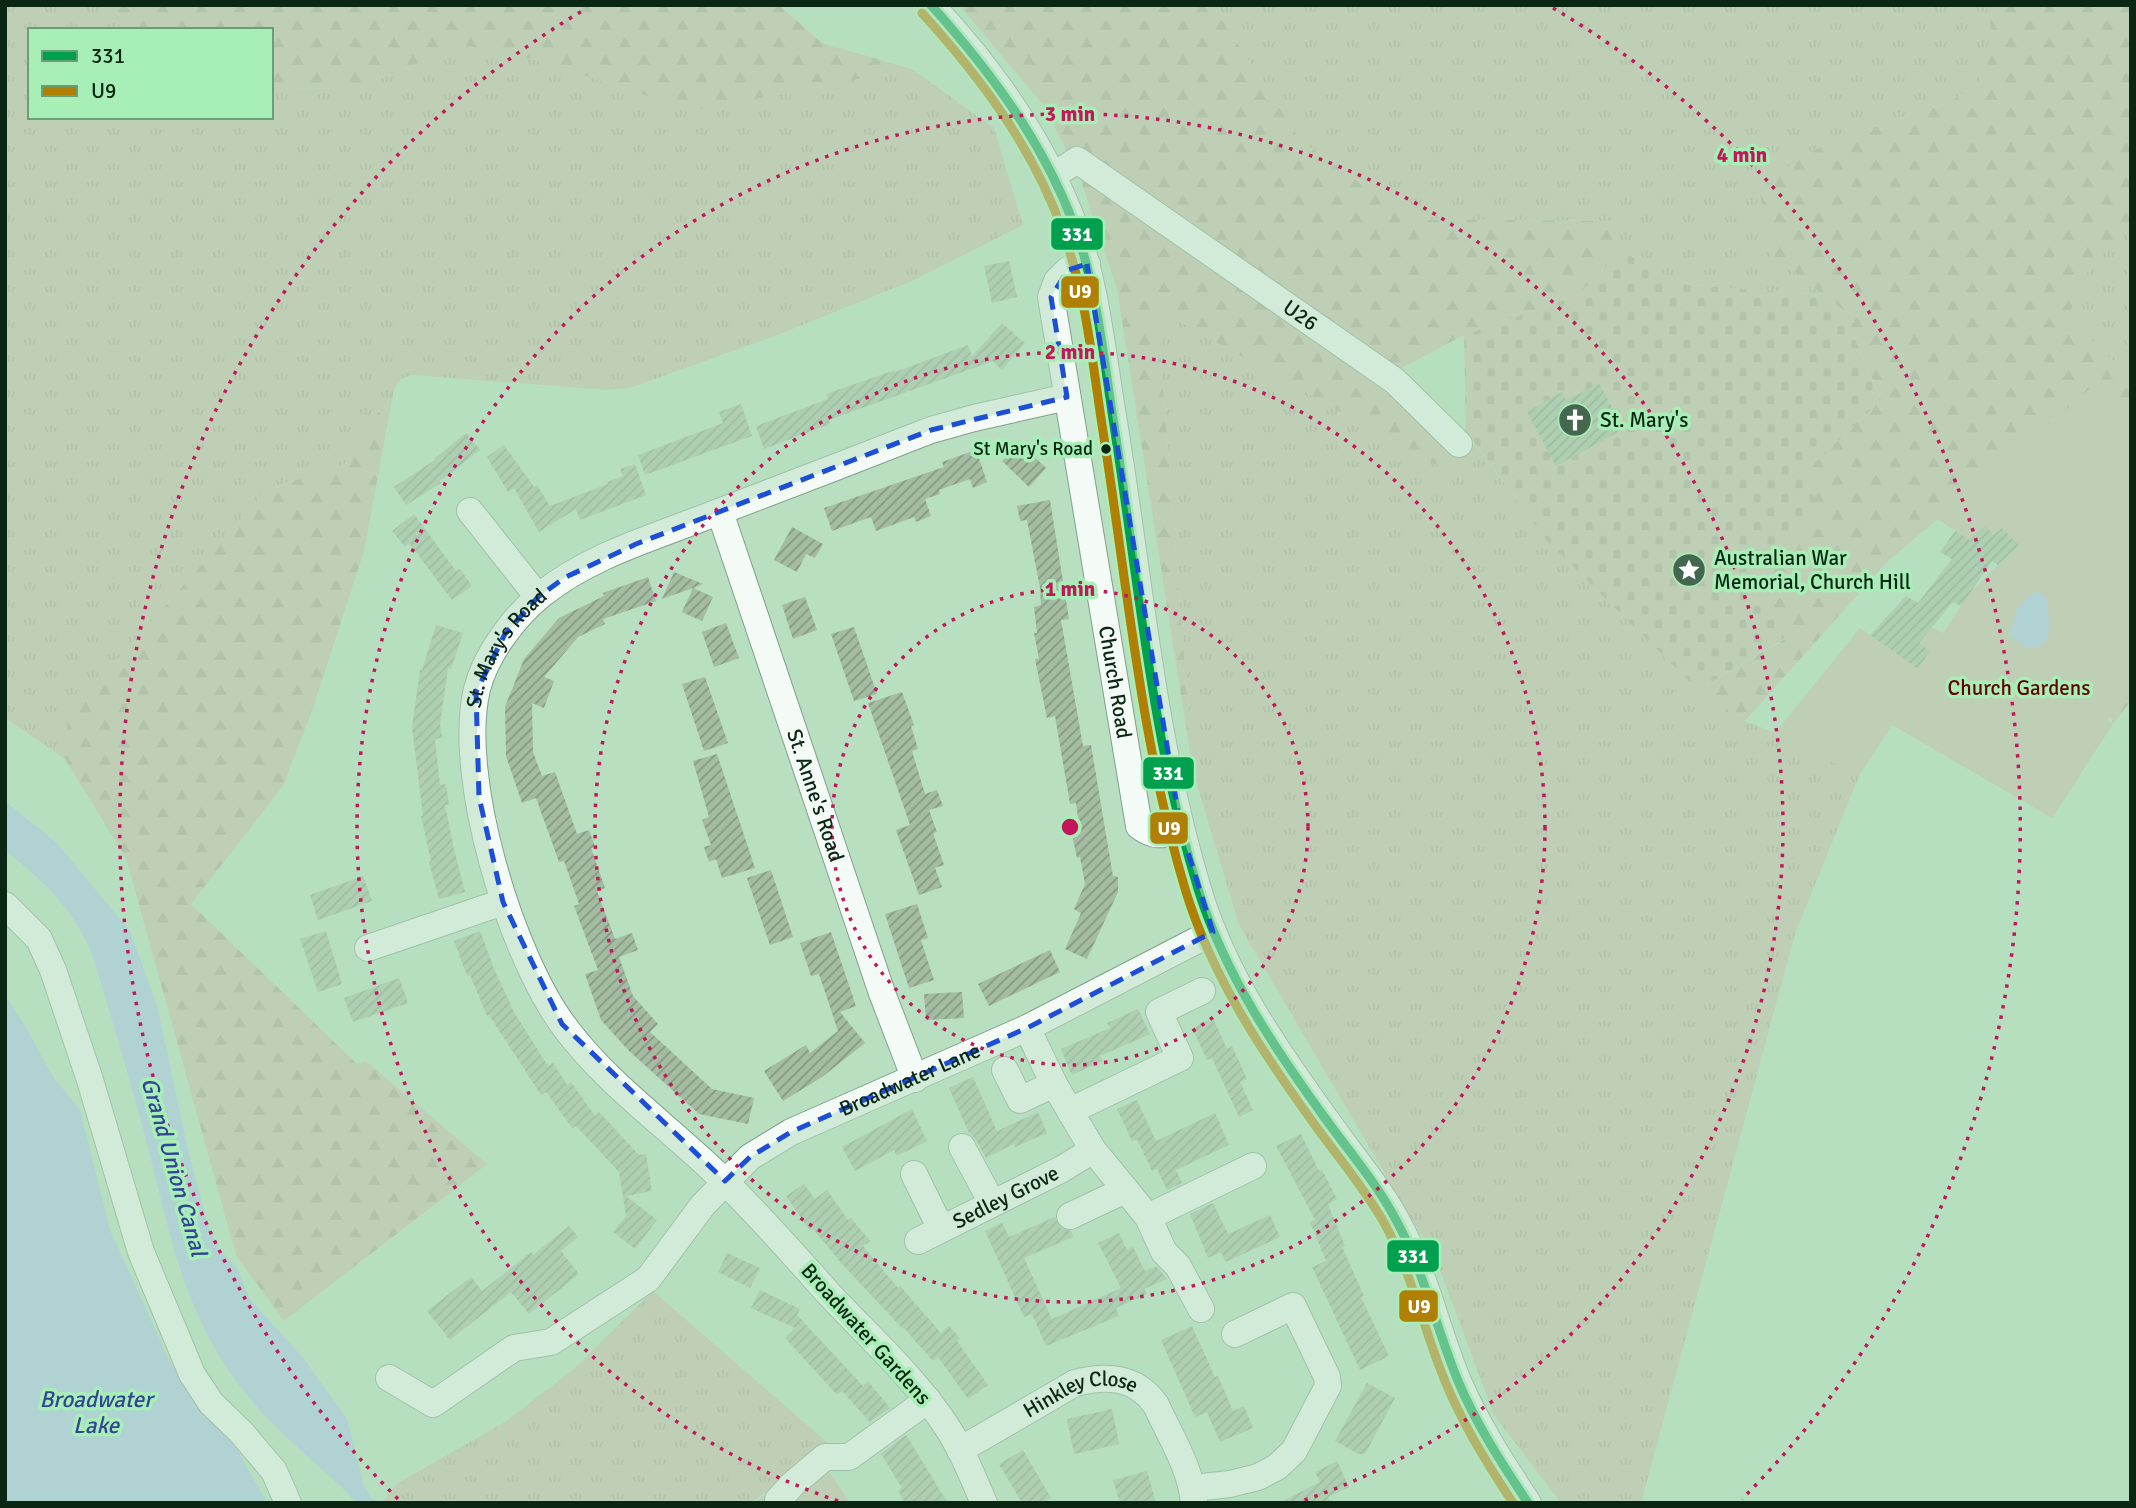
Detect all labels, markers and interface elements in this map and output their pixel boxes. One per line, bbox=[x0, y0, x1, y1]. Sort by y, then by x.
legend bbox=[28, 28, 273, 119]
text: 331 bbox=[91, 43, 125, 69]
text: U9 bbox=[91, 78, 116, 104]
text: 3 min bbox=[1045, 101, 1095, 127]
text: 4 min bbox=[1717, 142, 1767, 168]
line badge: 331 bbox=[1050, 217, 1104, 251]
text: 331 bbox=[1062, 223, 1092, 247]
line badge: U9 bbox=[1060, 275, 1100, 309]
text: U9 bbox=[1068, 280, 1092, 304]
street label: U26 bbox=[1278, 294, 1323, 336]
text: 2 min bbox=[1045, 339, 1095, 365]
church icon: St. Mary's bbox=[1556, 401, 1594, 439]
place label: St. Mary's bbox=[1600, 407, 1688, 433]
place label: St Mary's Road bbox=[973, 437, 1093, 461]
marker: St Mary's Road bbox=[1099, 442, 1113, 456]
place label: Australian War Memorial, Church Hill bbox=[1714, 545, 1911, 595]
place icon: Australian War Memorial, Church Hill bbox=[1670, 551, 1708, 589]
text: 1 min bbox=[1045, 576, 1095, 602]
street label: St. Mary's Road bbox=[461, 583, 552, 710]
street label: Church Road bbox=[1093, 624, 1137, 740]
park label: Church Gardens bbox=[1948, 675, 2090, 701]
street label: St. Anne's Road bbox=[781, 726, 850, 865]
line badge: 331 bbox=[1142, 756, 1195, 790]
text: 331 bbox=[1153, 762, 1183, 786]
line badge: U9 bbox=[1149, 811, 1189, 845]
centre of rings bbox=[1058, 815, 1082, 839]
text: U9 bbox=[1157, 817, 1181, 841]
street label: Broadwater Lane bbox=[835, 1037, 984, 1122]
water label: Grand Union Canal bbox=[135, 1074, 214, 1262]
street label: Sedley Grove bbox=[948, 1160, 1063, 1235]
line badge: 331 bbox=[1386, 1239, 1440, 1273]
text: 331 bbox=[1398, 1245, 1428, 1269]
street label: Broadwater Gardens bbox=[796, 1258, 936, 1410]
line badge: U9 bbox=[1398, 1289, 1439, 1323]
text: U9 bbox=[1407, 1295, 1431, 1319]
street label: Hinkley Close bbox=[1018, 1366, 1143, 1423]
water label: Broadwater Lake bbox=[40, 1385, 156, 1440]

